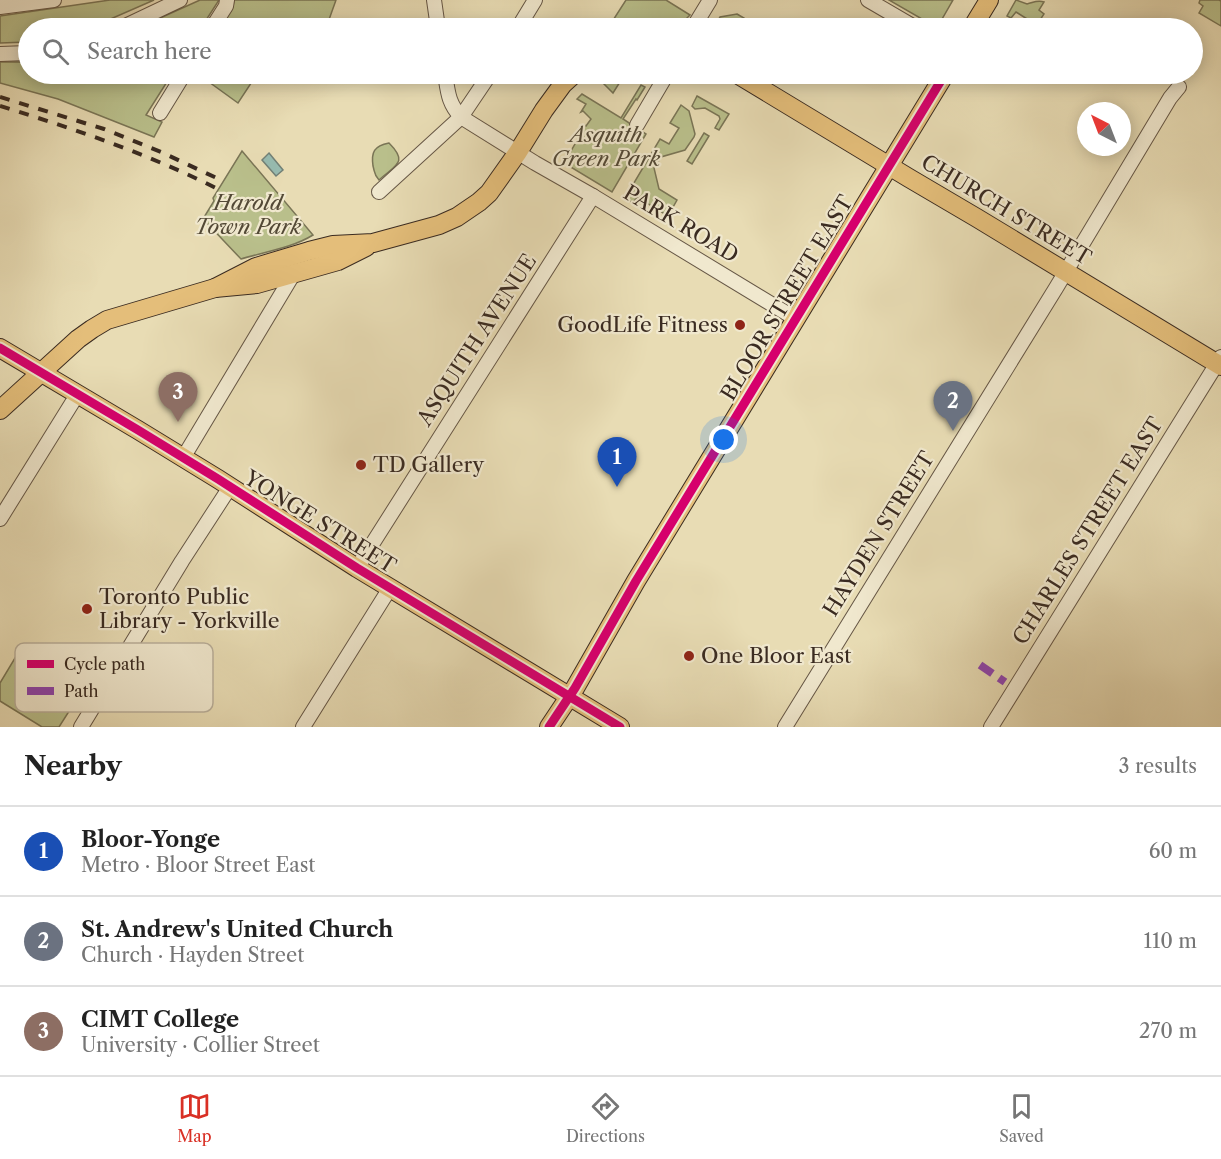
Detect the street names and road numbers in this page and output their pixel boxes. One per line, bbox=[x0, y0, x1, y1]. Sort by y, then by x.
street label: CHURCH STREET bbox=[917, 149, 1096, 270]
street label: PARK ROAD bbox=[619, 179, 743, 268]
street label: BLOOR STREET EAST bbox=[715, 190, 858, 405]
street label: ASQUITH AVENUE bbox=[411, 249, 541, 431]
street label: CHARLES STREET EAST bbox=[1007, 412, 1168, 649]
street label: HAYDEN STREET bbox=[818, 447, 939, 621]
street label: YONGE STREET bbox=[239, 464, 401, 578]

